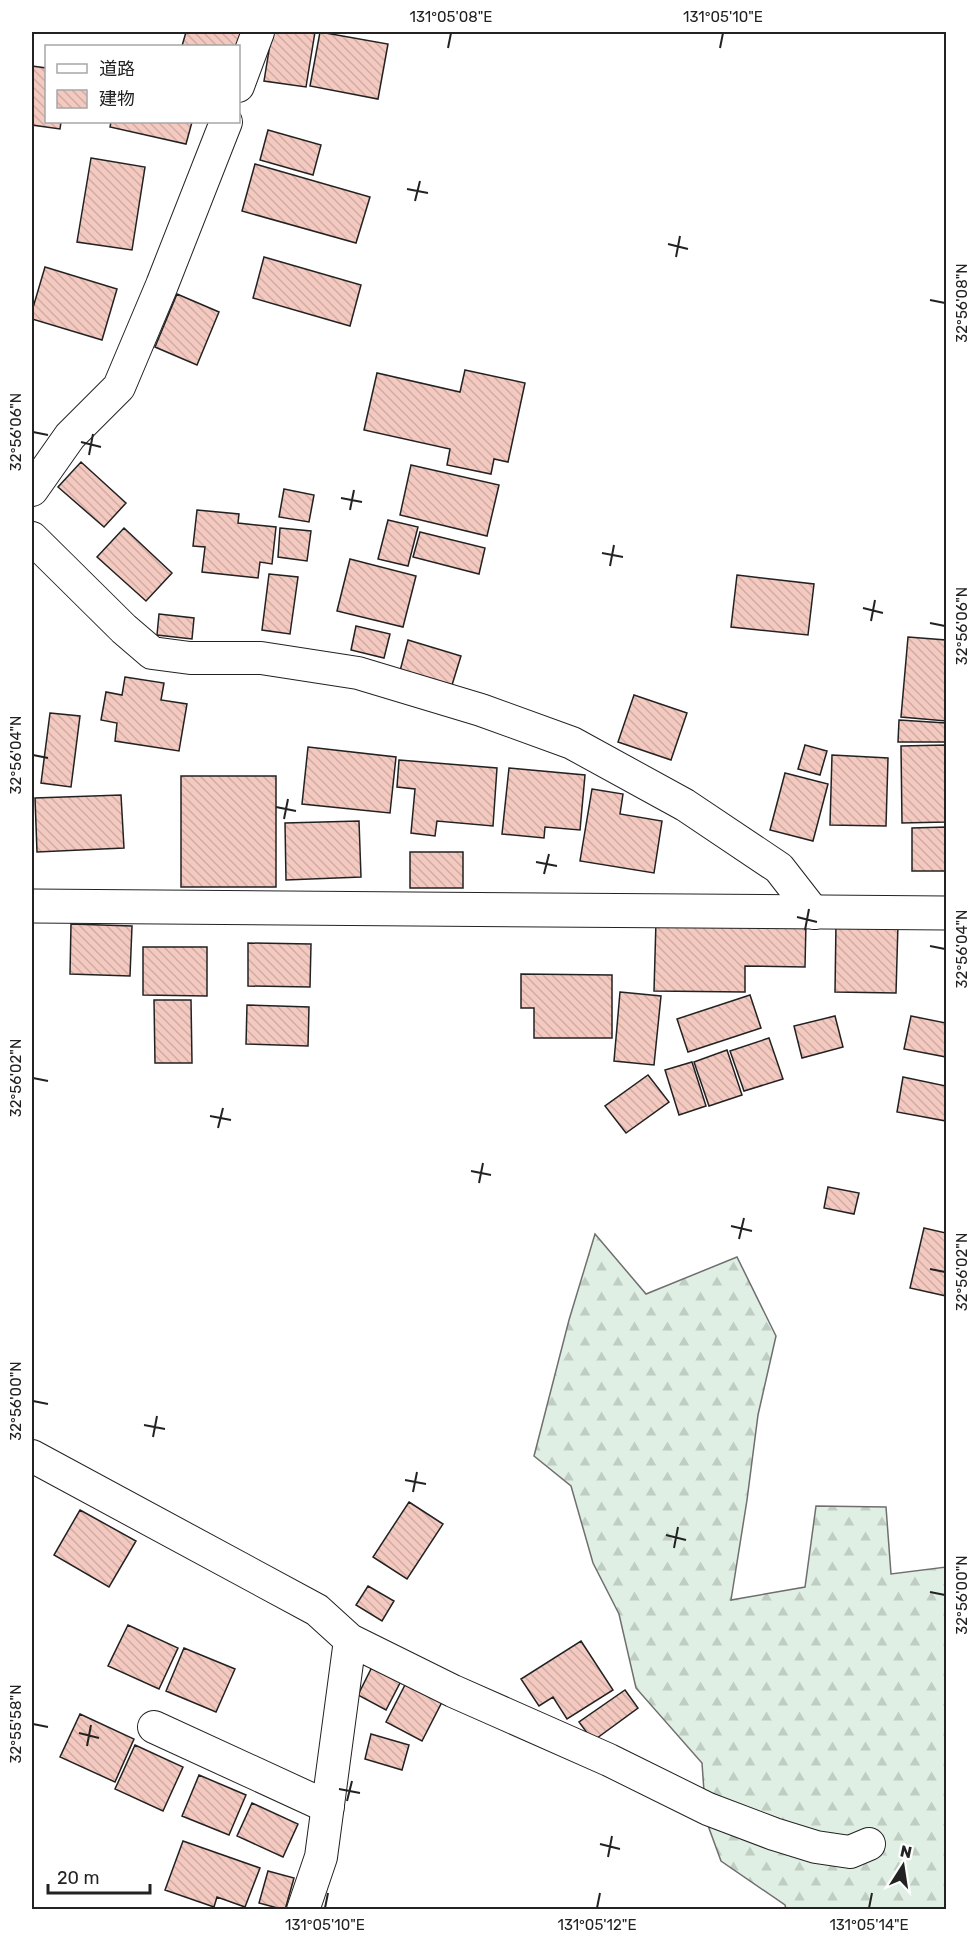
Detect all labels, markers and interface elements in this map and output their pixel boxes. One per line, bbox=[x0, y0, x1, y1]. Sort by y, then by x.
text: 131°05'08"E bbox=[410, 8, 492, 26]
text: 131°05'10"E bbox=[683, 8, 763, 26]
legend bbox=[45, 45, 240, 123]
text: 道路 bbox=[99, 58, 135, 80]
text: 建物 bbox=[99, 88, 135, 110]
text: 32°56'08"N bbox=[953, 263, 971, 343]
text: 32°56'06"N bbox=[7, 393, 25, 471]
text: 32°56'06"N bbox=[953, 587, 971, 665]
text: 32°56'04"N bbox=[7, 716, 25, 794]
text: 32°56'04"N bbox=[953, 910, 971, 988]
text: 32°56'02"N bbox=[7, 1039, 25, 1117]
text: 32°56'02"N bbox=[953, 1233, 971, 1311]
text: 32°56'00"N bbox=[7, 1361, 25, 1441]
text: 32°56'00"N bbox=[953, 1555, 971, 1635]
text: 32°55'58"N bbox=[7, 1684, 25, 1764]
north arrow bbox=[873, 1836, 933, 1896]
text: N bbox=[898, 1841, 914, 1862]
scale bar bbox=[48, 1857, 150, 1895]
text: 20 m bbox=[57, 1867, 99, 1889]
text: 131°05'10"E bbox=[285, 1916, 365, 1934]
text: 131°05'12"E bbox=[557, 1916, 637, 1934]
text: 131°05'14"E bbox=[829, 1916, 909, 1934]

